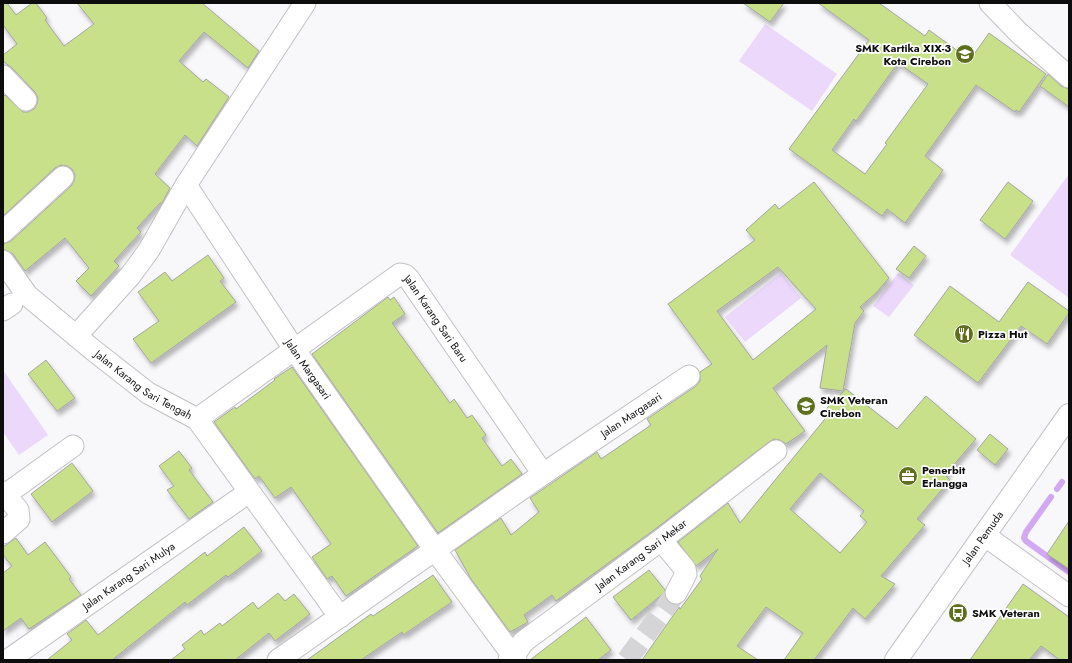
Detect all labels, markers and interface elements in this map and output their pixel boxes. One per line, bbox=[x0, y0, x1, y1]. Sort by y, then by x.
place label: SMK Kartika XIX-3 Kota Cirebon bbox=[855, 40, 951, 69]
school or university icon: SMK Kartika XIX-3 Kota Cirebon bbox=[954, 43, 976, 65]
street label: Jalan Karang Sari Baru bbox=[399, 269, 472, 365]
restaurant icon: Pizza Hut bbox=[953, 323, 975, 345]
place label: Pizza Hut bbox=[978, 326, 1028, 342]
street label: Jalan Margasari bbox=[280, 334, 335, 403]
street label: Jalan Karang Sari Tengah bbox=[90, 345, 195, 423]
street label: Jalan Margasari bbox=[596, 388, 665, 442]
place label: SMK Veteran Cirebon bbox=[820, 392, 888, 421]
school or university icon: SMK Veteran Cirebon bbox=[795, 395, 817, 417]
place label: Penerbit Erlangga bbox=[922, 462, 968, 491]
office icon: Penerbit Erlangga bbox=[897, 465, 919, 487]
street label: Jalan Pemuda bbox=[957, 507, 1007, 569]
street label: Jalan Karang Sari Mekar bbox=[590, 515, 690, 595]
street label: Jalan Karang Sari Mulya bbox=[77, 538, 178, 615]
bus stop icon: SMK Veteran bbox=[947, 602, 969, 624]
place label: SMK Veteran bbox=[972, 605, 1040, 621]

